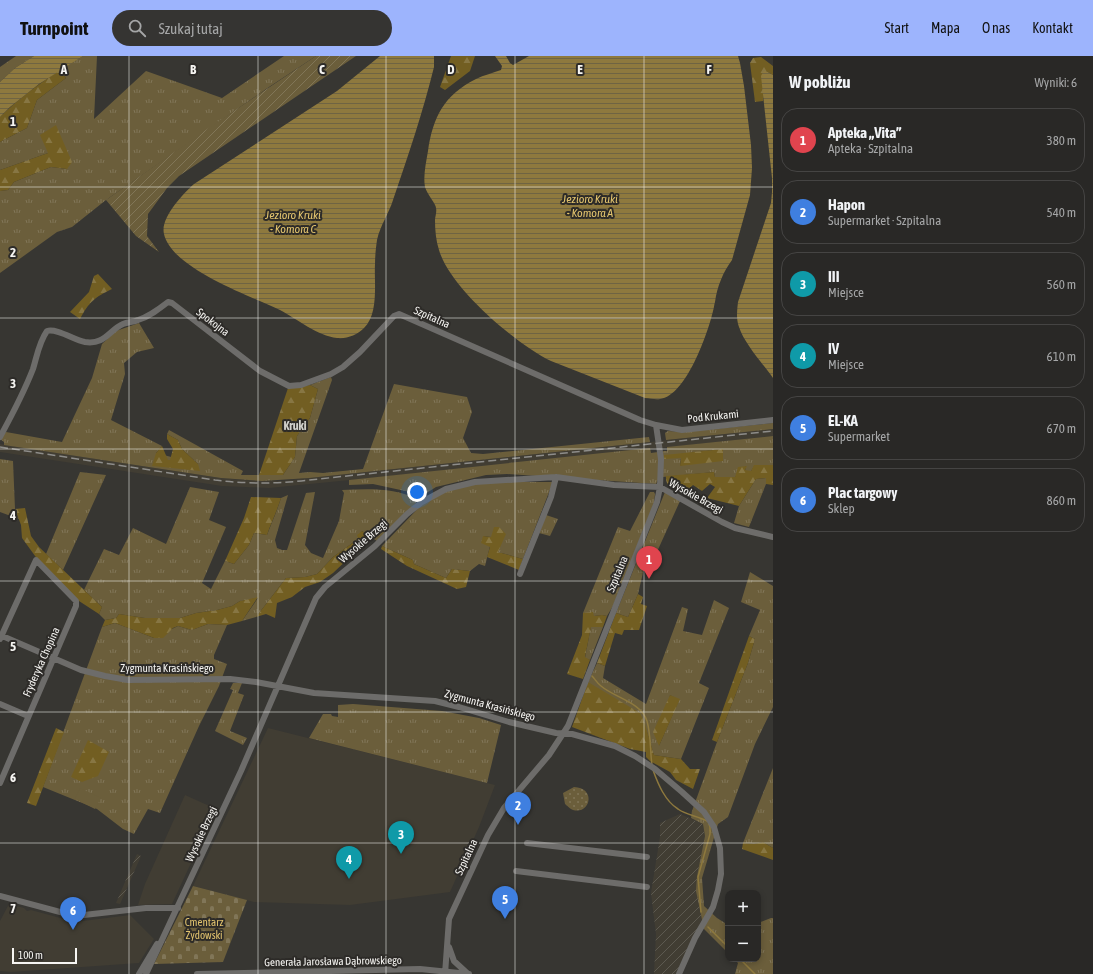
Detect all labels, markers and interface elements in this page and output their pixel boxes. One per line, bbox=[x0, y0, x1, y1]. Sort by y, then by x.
search box bbox=[112, 10, 392, 46]
text: Turnpoint bbox=[20, 17, 88, 39]
icon: search bbox=[126, 17, 148, 39]
text: Szukaj tutaj bbox=[158, 20, 223, 37]
text: Start bbox=[884, 20, 909, 36]
text: Mapa bbox=[931, 20, 960, 36]
text: O nas bbox=[982, 20, 1010, 36]
text: Kontakt bbox=[1032, 20, 1073, 36]
text: A bbox=[60, 62, 68, 77]
text: B bbox=[190, 62, 197, 77]
text: C bbox=[319, 62, 325, 77]
text: D bbox=[447, 62, 455, 77]
text: E bbox=[577, 62, 583, 77]
text: F bbox=[706, 62, 712, 77]
text: W pobliżu bbox=[789, 72, 851, 92]
text: Wyniki: 6 bbox=[1034, 75, 1077, 90]
text: 1 bbox=[10, 114, 16, 129]
text: Apteka „Vita” bbox=[828, 124, 902, 141]
text: 1 bbox=[800, 133, 806, 148]
text: 380 m bbox=[1047, 133, 1076, 148]
text: Apteka · Szpitalna bbox=[828, 141, 913, 156]
water label: Jezioro Kruki - Komora A bbox=[561, 192, 618, 220]
text: Hapon bbox=[828, 196, 865, 213]
text: 2 bbox=[800, 205, 806, 220]
text: 540 m bbox=[1047, 205, 1076, 220]
water label: Jezioro Kruki - Komora C bbox=[264, 208, 321, 236]
text: Supermarket · Szpitalna bbox=[828, 213, 941, 228]
text: 2 bbox=[10, 245, 16, 260]
text: III bbox=[828, 268, 839, 285]
text: 3 bbox=[800, 277, 806, 292]
text: 560 m bbox=[1047, 277, 1076, 292]
text: Miejsce bbox=[828, 285, 864, 300]
street label: Szpitalna bbox=[412, 304, 452, 330]
street label: Spokojna bbox=[194, 306, 232, 338]
text: IV bbox=[828, 340, 839, 357]
text: 4 bbox=[800, 349, 806, 364]
text: 610 m bbox=[1047, 349, 1076, 364]
text: Miejsce bbox=[828, 357, 864, 372]
text: 3 bbox=[10, 376, 16, 391]
street label: Pod Krukami bbox=[687, 407, 739, 425]
text: EL-KA bbox=[828, 412, 858, 429]
district label: Kruki bbox=[283, 419, 307, 433]
text: 5 bbox=[800, 421, 806, 436]
text: 670 m bbox=[1047, 421, 1076, 436]
text: Supermarket bbox=[828, 429, 890, 444]
street label: Wysokie Brzegi bbox=[667, 476, 725, 516]
your location bbox=[407, 482, 427, 502]
text: Plac targowy bbox=[828, 484, 897, 501]
text: 6 bbox=[800, 493, 806, 508]
text: 860 m bbox=[1047, 493, 1076, 508]
text: Sklep bbox=[828, 501, 855, 516]
text: 4 bbox=[9, 508, 16, 523]
street label: Wysokie Brzegi bbox=[337, 517, 389, 565]
pin: 1 bbox=[636, 546, 662, 579]
street label: Szpitalna bbox=[604, 554, 630, 594]
street label: Fryderyka Chopina bbox=[20, 625, 62, 699]
text: 5 bbox=[10, 639, 16, 654]
street label: Zygmunta Krasińskiego bbox=[120, 662, 214, 674]
street label: Zygmunta Krasińskiego bbox=[443, 687, 537, 723]
text: 6 bbox=[10, 770, 16, 785]
pin: 2 bbox=[505, 792, 531, 825]
street label: Wysokie Brzegi bbox=[183, 804, 219, 864]
pin: 3 bbox=[388, 821, 414, 854]
street label: Szpitalna bbox=[453, 837, 479, 877]
pin: 4 bbox=[336, 846, 362, 879]
pin: 5 bbox=[492, 886, 518, 919]
map controls bbox=[725, 890, 761, 962]
button: + bbox=[725, 890, 761, 926]
pin: 6 bbox=[60, 897, 86, 930]
text: 7 bbox=[10, 901, 16, 916]
park label: Cmentarz Żydowski bbox=[185, 916, 223, 941]
button: − bbox=[725, 926, 761, 962]
scale bar bbox=[12, 946, 77, 965]
text: 100 m bbox=[18, 949, 43, 961]
street label: Generała Jarosława Dąbrowskiego bbox=[264, 954, 402, 968]

